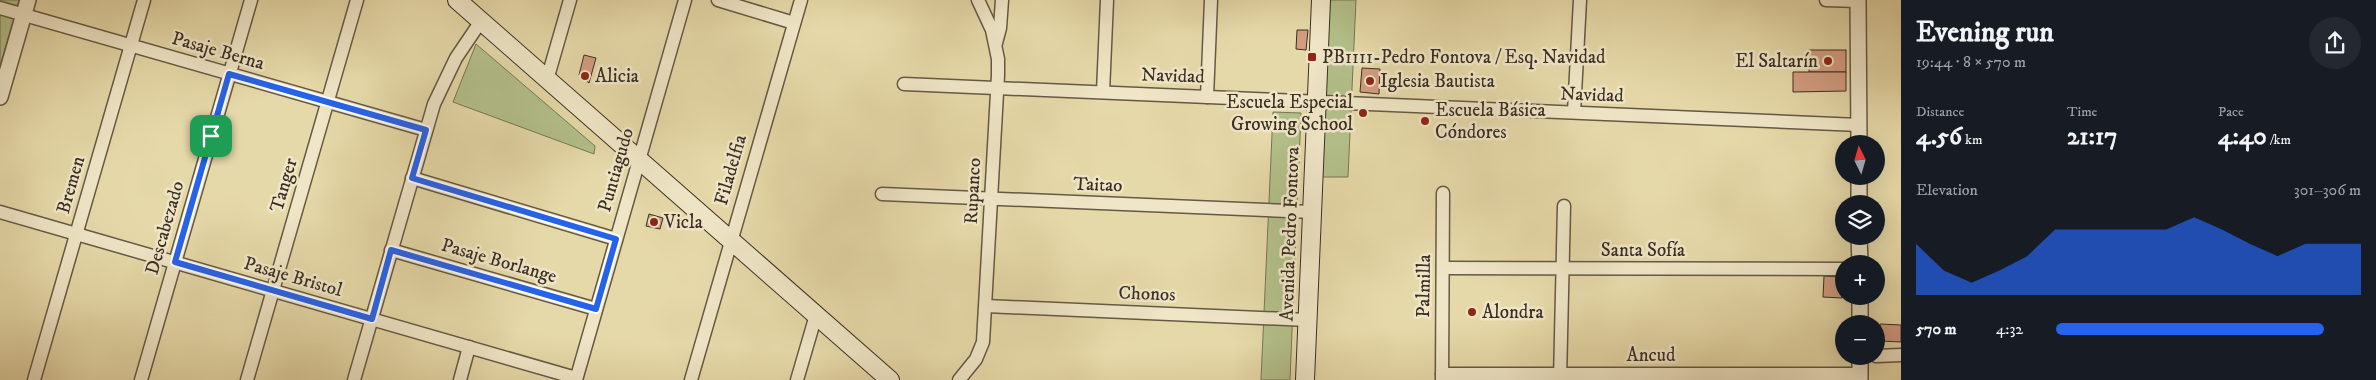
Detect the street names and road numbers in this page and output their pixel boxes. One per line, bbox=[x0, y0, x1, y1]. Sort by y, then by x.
street label: Pasaje Berna bbox=[169, 27, 267, 75]
street label: Navidad bbox=[1141, 63, 1206, 89]
street label: Navidad bbox=[1560, 82, 1625, 108]
street label: Puntiagudo bbox=[593, 125, 639, 215]
street label: Filadelfia bbox=[710, 132, 752, 208]
street label: Avenida Pedro Fontova bbox=[1275, 146, 1305, 322]
street label: Bremen bbox=[52, 153, 90, 216]
street label: Tanger bbox=[265, 155, 303, 215]
street label: Rupanco bbox=[960, 157, 986, 225]
street label: Taitao bbox=[1073, 173, 1123, 197]
street label: Descabezado bbox=[141, 178, 189, 278]
street label: Pasaje Borlange bbox=[439, 234, 559, 288]
street label: Santa Sofía bbox=[1601, 239, 1685, 262]
street label: Pasaje Bristol bbox=[241, 252, 345, 302]
street label: Palmilla bbox=[1412, 254, 1436, 318]
street label: Chonos bbox=[1118, 282, 1176, 306]
street label: Ancud bbox=[1627, 344, 1676, 367]

